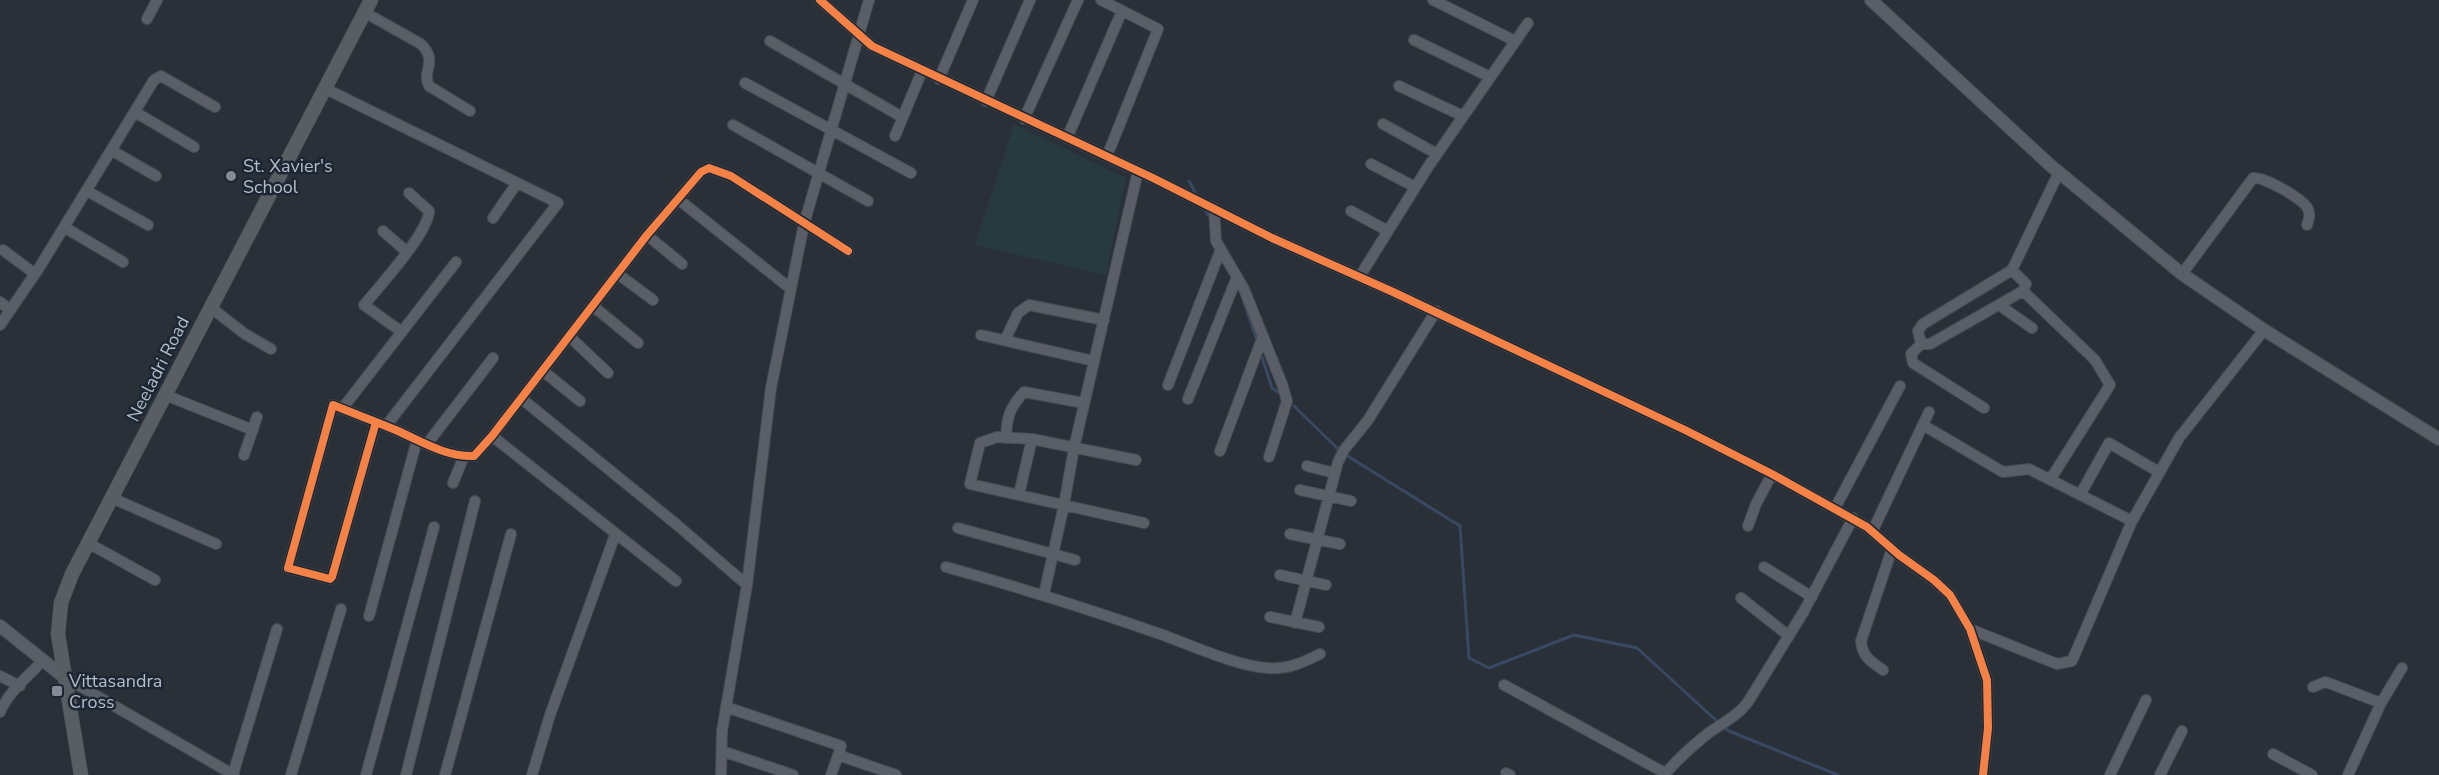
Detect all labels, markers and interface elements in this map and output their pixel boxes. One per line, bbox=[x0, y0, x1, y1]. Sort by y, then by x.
place label: St. Xavier's School bbox=[243, 154, 333, 199]
marker: St. Xavier's School bbox=[224, 169, 238, 183]
street label: Neeladri Road bbox=[121, 312, 195, 426]
place label: Vittasandra Cross bbox=[68, 669, 162, 714]
marker: Vittasandra Cross bbox=[50, 684, 64, 698]

